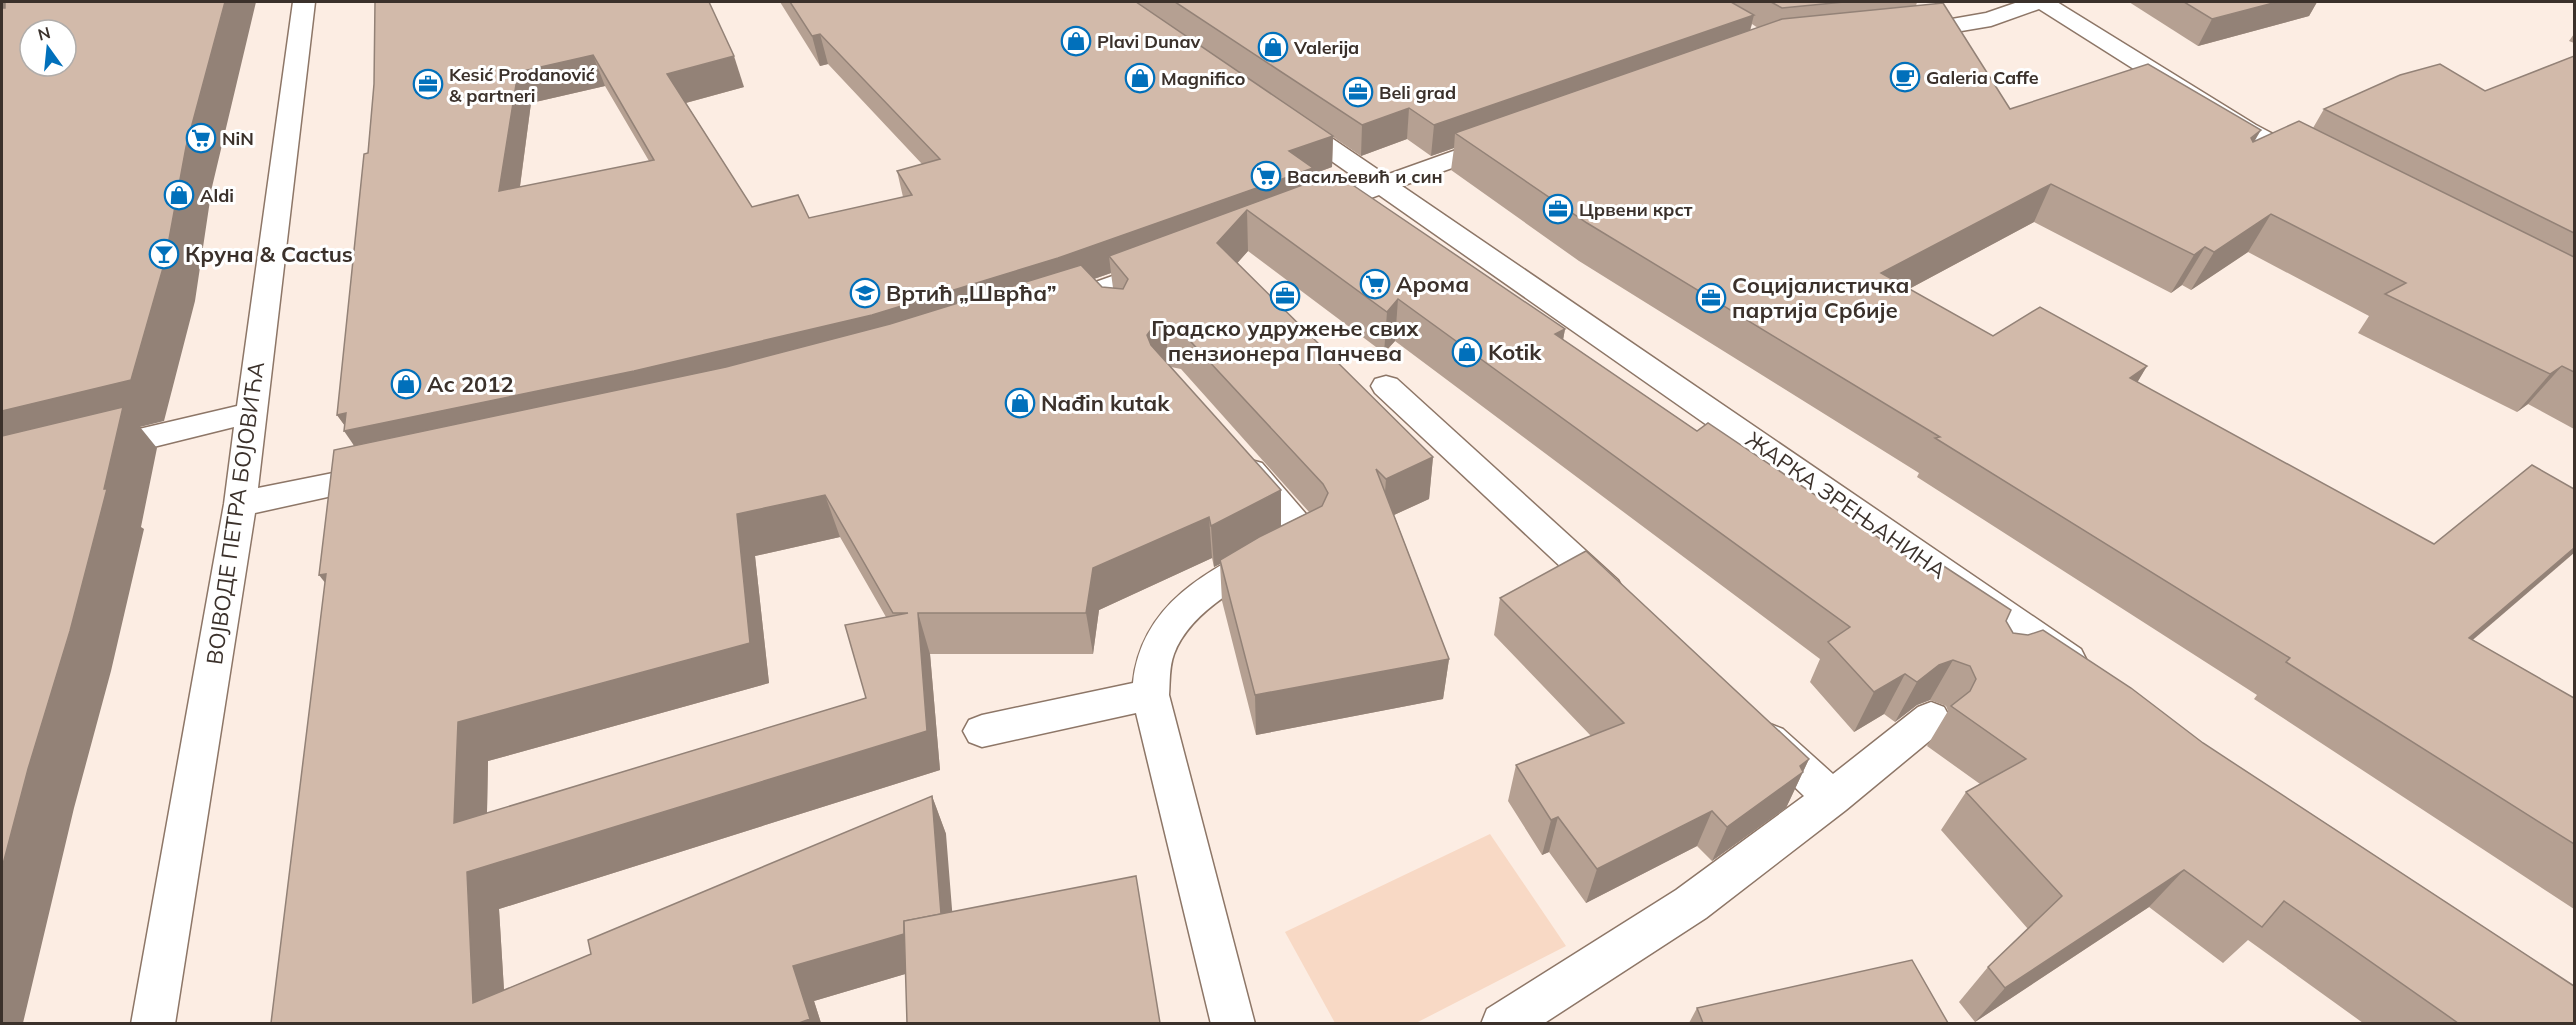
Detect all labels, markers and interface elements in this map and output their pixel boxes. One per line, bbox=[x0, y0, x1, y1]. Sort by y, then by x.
north arrow bbox=[18, 18, 78, 78]
text: N bbox=[36, 22, 53, 45]
shop icon: Plavi Dunav bbox=[1060, 25, 1092, 57]
place label: Plavi Dunav bbox=[1097, 30, 1201, 53]
shop icon: Valerija bbox=[1257, 31, 1289, 63]
place label: Valerija bbox=[1293, 36, 1359, 59]
cafe icon: Galeria Caffe bbox=[1889, 61, 1921, 93]
shop icon: Magnifico bbox=[1124, 62, 1156, 94]
place label: Kesić Prodanović & partneri bbox=[449, 63, 595, 107]
place label: Galeria Caffe bbox=[1926, 66, 2039, 89]
place label: Magnifico bbox=[1161, 67, 1245, 90]
office icon: Kesić Prodanović & partneri bbox=[412, 68, 444, 100]
office icon: Beli grad bbox=[1342, 76, 1374, 108]
place label: Beli grad bbox=[1379, 81, 1456, 104]
supermarket icon: NiN bbox=[185, 122, 217, 154]
place label: NiN bbox=[222, 127, 254, 150]
supermarket icon: Васиљевић и син bbox=[1250, 160, 1282, 192]
place label: Васиљевић и син bbox=[1287, 165, 1443, 188]
shop icon: Aldi bbox=[163, 179, 195, 211]
place label: Aldi bbox=[200, 184, 234, 207]
office icon: Црвени крст bbox=[1542, 193, 1574, 225]
place label: Црвени крст bbox=[1579, 198, 1693, 221]
bar icon: Круна & Cactus bbox=[148, 238, 180, 270]
place label: Круна & Cactus bbox=[185, 240, 353, 268]
supermarket icon: Арома bbox=[1359, 268, 1391, 300]
place label: Арома bbox=[1396, 270, 1469, 298]
place label: Социјалистичка партија Србије bbox=[1732, 271, 1910, 324]
school or university icon: Вртић „Шврћа” bbox=[849, 277, 881, 309]
place label: Вртић „Шврћа” bbox=[886, 279, 1057, 307]
office icon: Градско удружење свих пензионера Панчева bbox=[1269, 280, 1301, 312]
office icon: Социјалистичка партија Србије bbox=[1695, 282, 1727, 314]
place label: Градско удружење свих пензионера Панчева bbox=[1151, 314, 1419, 367]
shop icon: Kotik bbox=[1451, 336, 1483, 368]
place label: Kotik bbox=[1488, 338, 1542, 366]
street label: ВОЈВОДЕ ПЕТРА БОЈОВИЋА bbox=[200, 360, 270, 666]
shop icon: Ас 2012 bbox=[390, 368, 422, 400]
place label: Ас 2012 bbox=[427, 370, 514, 398]
shop icon: Nađin kutak bbox=[1004, 387, 1036, 419]
place label: Nađin kutak bbox=[1041, 389, 1170, 417]
street label: ЖАРКА ЗРЕЊАНИНА bbox=[1740, 425, 1952, 585]

